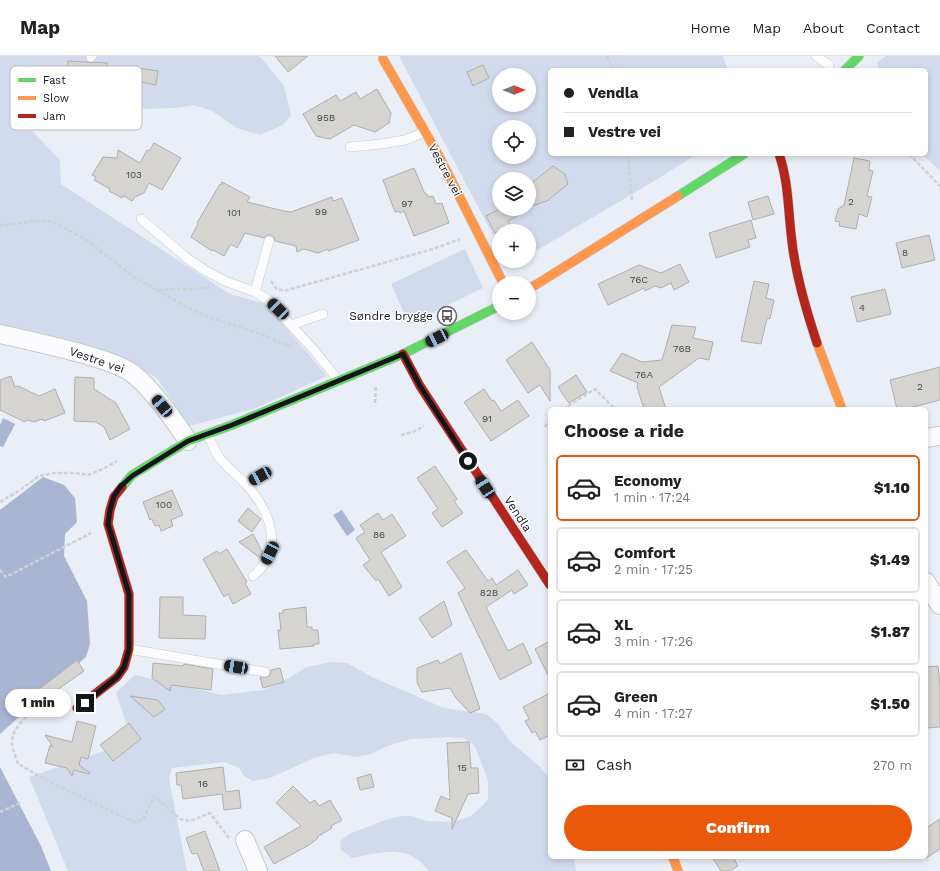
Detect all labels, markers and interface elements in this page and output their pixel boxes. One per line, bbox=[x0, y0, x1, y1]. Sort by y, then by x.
text: Map bbox=[20, 16, 60, 39]
text: Home bbox=[690, 20, 730, 36]
text: Map bbox=[752, 20, 781, 36]
text: About bbox=[803, 20, 844, 36]
text: Contact bbox=[866, 20, 920, 36]
legend bbox=[10, 66, 142, 130]
north arrow bbox=[492, 68, 536, 112]
map controls bbox=[492, 68, 536, 320]
text: Fast bbox=[43, 74, 66, 87]
text: Vendla bbox=[588, 84, 638, 102]
text: Slow bbox=[43, 92, 69, 105]
text: Jam bbox=[43, 110, 66, 123]
house number: 95B bbox=[317, 112, 335, 123]
button: locate bbox=[492, 120, 536, 164]
text: Vestre vei bbox=[588, 123, 661, 141]
street label: Vestre vei bbox=[425, 141, 465, 199]
house number: 103 bbox=[126, 169, 142, 180]
button: layers bbox=[492, 172, 536, 216]
house number: 2 bbox=[848, 196, 854, 207]
house number: 97 bbox=[401, 198, 413, 209]
house number: 99 bbox=[315, 206, 327, 217]
house number: 101 bbox=[227, 207, 241, 218]
button: + bbox=[492, 224, 536, 268]
house number: 8 bbox=[902, 247, 908, 258]
house number: 76C bbox=[630, 274, 648, 285]
button: − bbox=[492, 276, 536, 320]
car bbox=[265, 296, 291, 322]
house number: 4 bbox=[859, 302, 865, 313]
bus stop icon: Søndre brygge bbox=[436, 305, 458, 327]
place label: Søndre brygge bbox=[349, 309, 433, 323]
car bbox=[424, 327, 450, 349]
house number: 76B bbox=[673, 343, 691, 354]
street label: Vestre vei bbox=[68, 344, 126, 376]
house number: 76A bbox=[635, 369, 653, 380]
house number: 2 bbox=[917, 381, 923, 392]
car bbox=[150, 393, 174, 419]
house number: 91 bbox=[482, 413, 492, 424]
text: Choose a ride bbox=[564, 420, 684, 441]
route start bbox=[459, 452, 477, 470]
car bbox=[247, 465, 273, 487]
icon: car bbox=[566, 470, 602, 506]
text: Economy bbox=[614, 472, 681, 490]
car bbox=[473, 474, 497, 500]
text: $1.10 bbox=[874, 479, 910, 497]
text: 1 min · 17:24 bbox=[614, 490, 690, 505]
street label: Vendla bbox=[501, 494, 535, 535]
house number: 100 bbox=[156, 499, 172, 510]
house number: 86 bbox=[373, 529, 385, 540]
car bbox=[259, 540, 281, 566]
icon: car bbox=[566, 542, 602, 578]
text: Comfort bbox=[614, 544, 675, 562]
text: $1.49 bbox=[870, 551, 910, 569]
text: 2 min · 17:25 bbox=[614, 562, 693, 577]
house number: 82B bbox=[480, 587, 498, 598]
icon: car bbox=[566, 614, 602, 650]
text: XL bbox=[614, 616, 633, 634]
text: $1.87 bbox=[871, 623, 910, 641]
text: 3 min · 17:26 bbox=[614, 634, 693, 649]
car bbox=[223, 659, 249, 675]
icon: car bbox=[566, 686, 602, 722]
text: Green bbox=[614, 688, 658, 706]
callout: 1 min bbox=[5, 689, 71, 717]
route end bbox=[76, 694, 94, 712]
text: 1 min bbox=[21, 695, 55, 710]
text: $1.50 bbox=[871, 695, 910, 713]
text: 4 min · 17:27 bbox=[614, 706, 693, 721]
icon: cash bbox=[564, 754, 586, 776]
text: Cash bbox=[596, 756, 632, 774]
text: 270 m bbox=[873, 758, 912, 773]
house number: 15 bbox=[457, 762, 467, 773]
house number: 16 bbox=[198, 778, 208, 789]
button: Confirm bbox=[564, 805, 912, 851]

